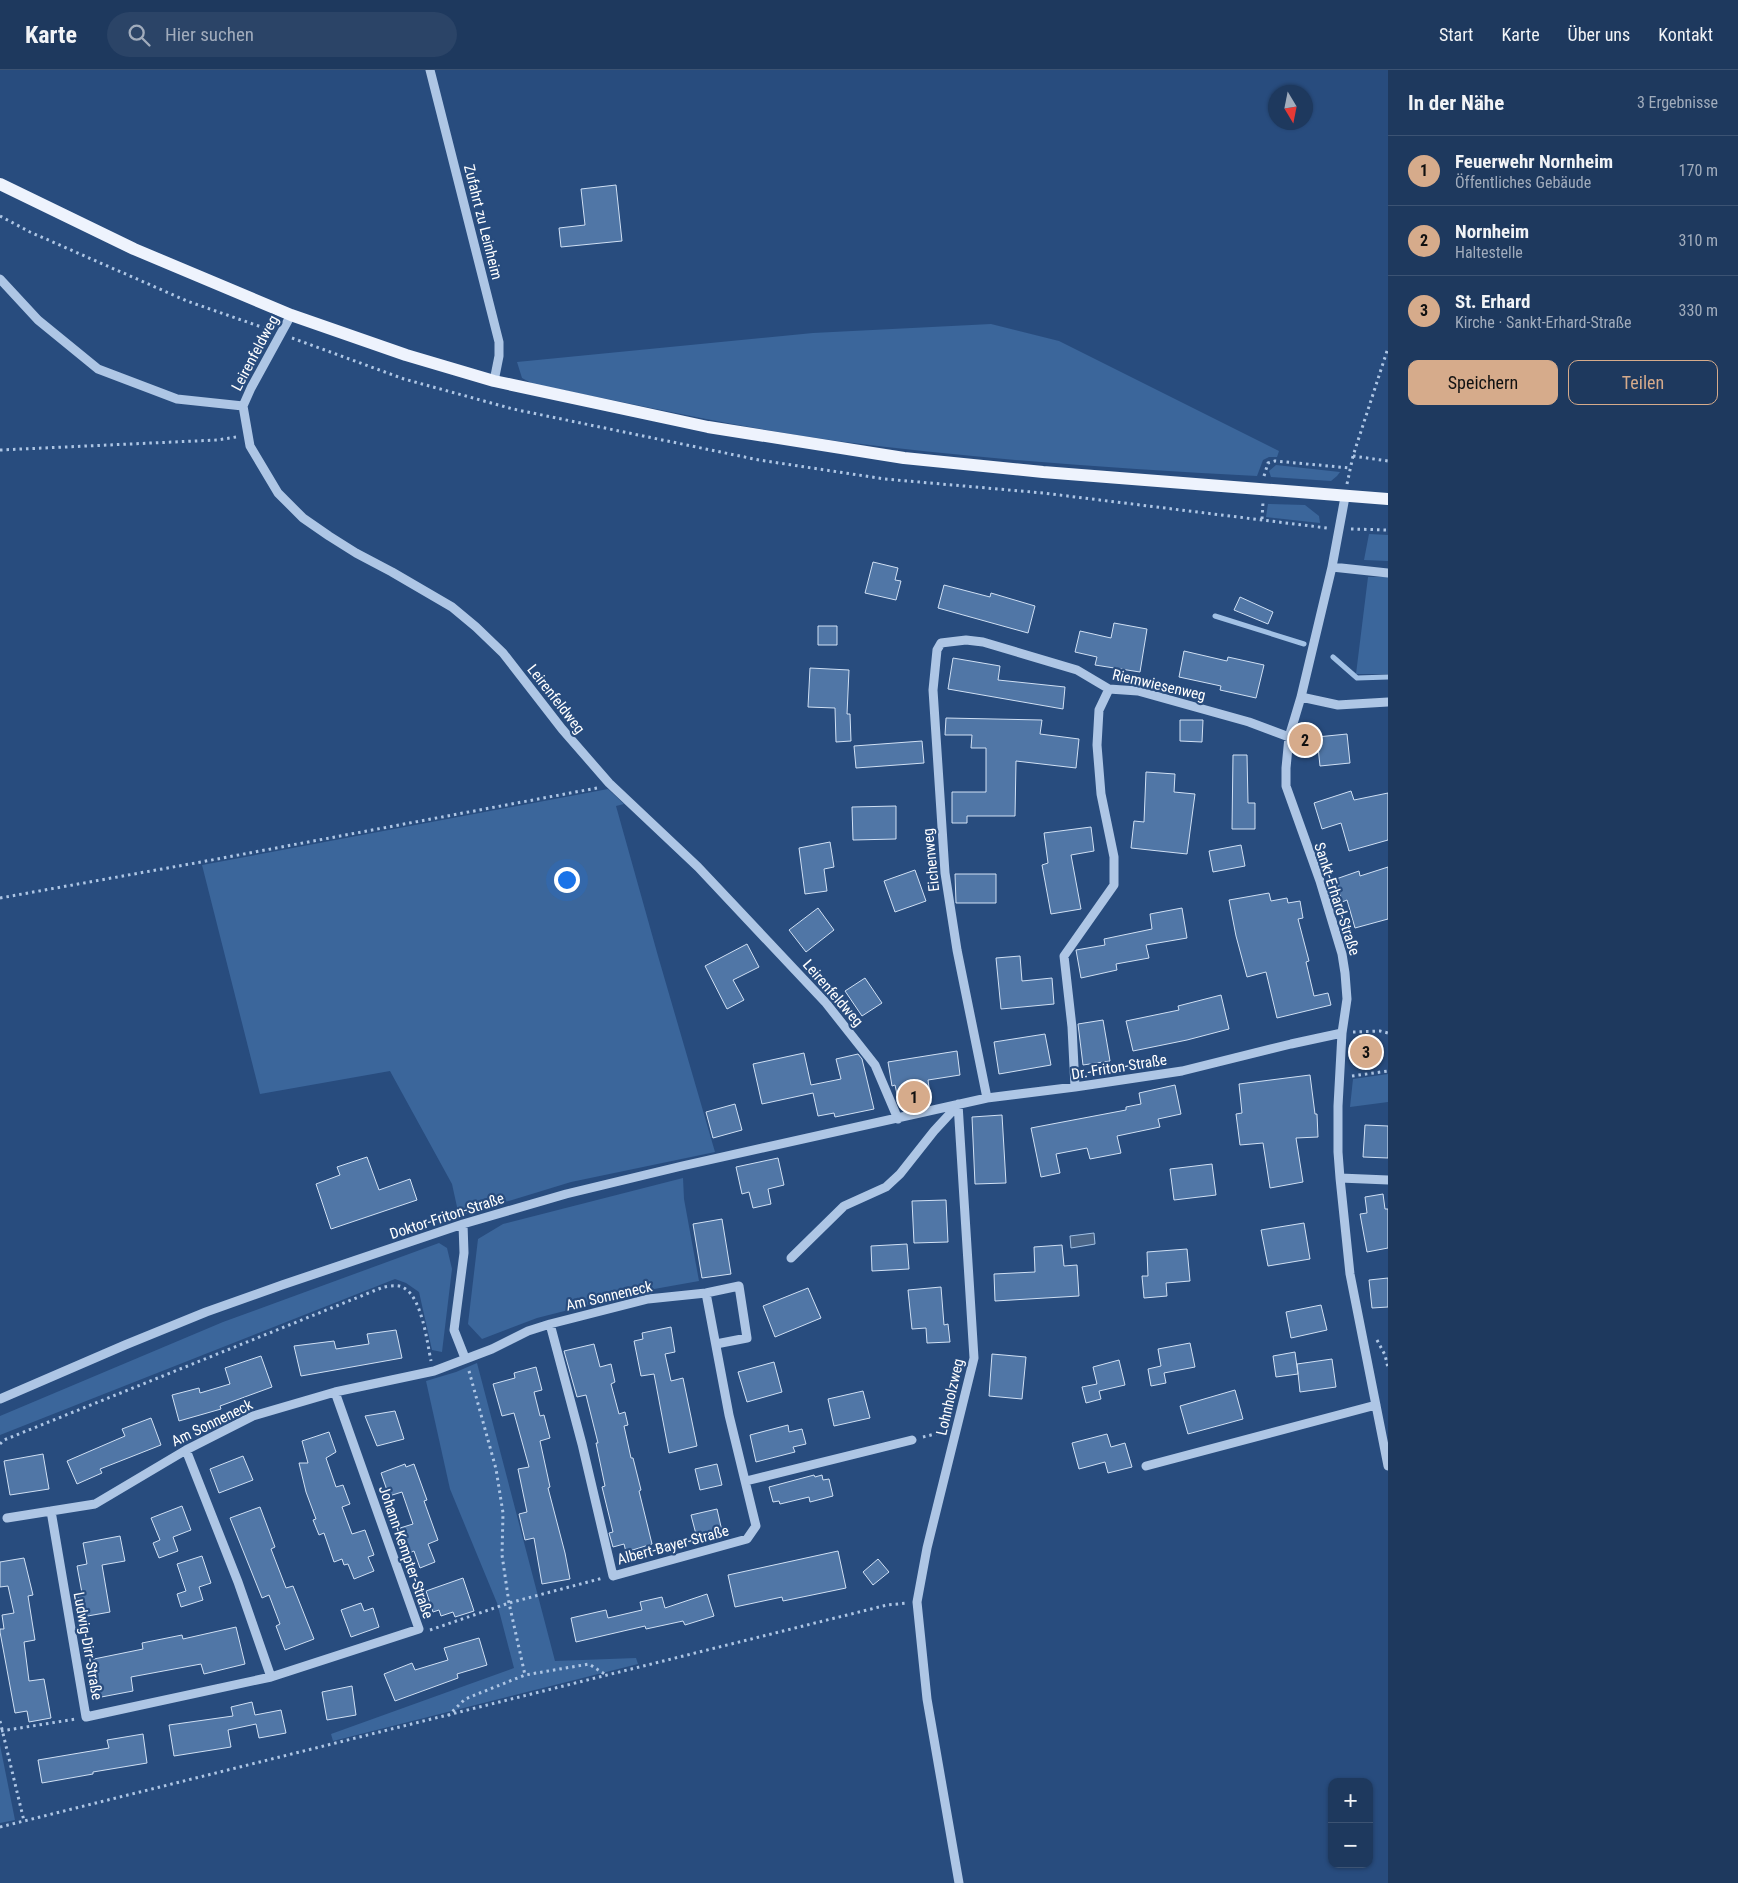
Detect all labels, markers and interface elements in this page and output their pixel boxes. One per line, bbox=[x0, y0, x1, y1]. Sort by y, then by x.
search box bbox=[107, 12, 457, 57]
text: Karte bbox=[25, 21, 77, 49]
icon: search bbox=[125, 21, 153, 49]
text: Hier suchen bbox=[165, 23, 254, 46]
text: Start bbox=[1439, 24, 1473, 45]
text: Karte bbox=[1501, 24, 1540, 45]
text: Über uns bbox=[1568, 24, 1630, 45]
text: Kontakt bbox=[1658, 24, 1713, 45]
north arrow bbox=[1268, 85, 1313, 130]
text: In der Nähe bbox=[1408, 91, 1504, 115]
text: 3 Ergebnisse bbox=[1637, 93, 1718, 112]
text: Feuerwehr Nornheim bbox=[1455, 150, 1613, 173]
text: 1 bbox=[1420, 161, 1428, 180]
text: 170 m bbox=[1679, 161, 1718, 180]
street label: Zufahrt zu Leinheim bbox=[460, 163, 506, 281]
text: Öffentliches Gebäude bbox=[1455, 173, 1591, 192]
text: Nornheim bbox=[1455, 220, 1529, 243]
text: 2 bbox=[1420, 231, 1428, 250]
text: 310 m bbox=[1679, 231, 1718, 250]
text: Haltestelle bbox=[1455, 243, 1523, 262]
text: St. Erhard bbox=[1455, 290, 1530, 313]
text: 3 bbox=[1420, 301, 1428, 320]
text: 330 m bbox=[1679, 301, 1718, 320]
street label: Leirenfeldweg bbox=[228, 312, 282, 394]
text: Kirche · Sankt-Erhard-Straße bbox=[1455, 313, 1632, 332]
button: Speichern bbox=[1408, 360, 1558, 405]
button: Teilen bbox=[1568, 360, 1718, 405]
street label: Leirenfeldweg bbox=[523, 661, 589, 737]
street label: Riemwiesenweg bbox=[1111, 666, 1207, 704]
pin: 2 bbox=[1289, 721, 1321, 759]
street label: Eichenweg bbox=[919, 827, 943, 893]
street label: Sankt-Erhard-Straße bbox=[1310, 840, 1364, 958]
your location bbox=[554, 867, 580, 893]
street label: Leirenfeldweg bbox=[799, 956, 867, 1030]
pin: 3 bbox=[1350, 1033, 1382, 1071]
street label: Dr.-Friton-Straße bbox=[1070, 1051, 1168, 1083]
pin: 1 bbox=[898, 1078, 930, 1116]
street label: Doktor-Friton-Straße bbox=[387, 1189, 507, 1243]
street label: Am Sonneneck bbox=[564, 1277, 654, 1315]
street label: Lohnholzweg bbox=[932, 1357, 968, 1437]
street label: Am Sonneneck bbox=[168, 1395, 256, 1450]
street label: Johann-Kempter-Straße bbox=[375, 1483, 437, 1621]
street label: Albert-Bayer-Straße bbox=[615, 1521, 731, 1569]
street label: Ludwig-Dirr-Straße bbox=[70, 1591, 106, 1701]
map controls bbox=[1328, 1778, 1373, 1868]
button: + bbox=[1328, 1778, 1373, 1823]
button: − bbox=[1328, 1823, 1373, 1868]

